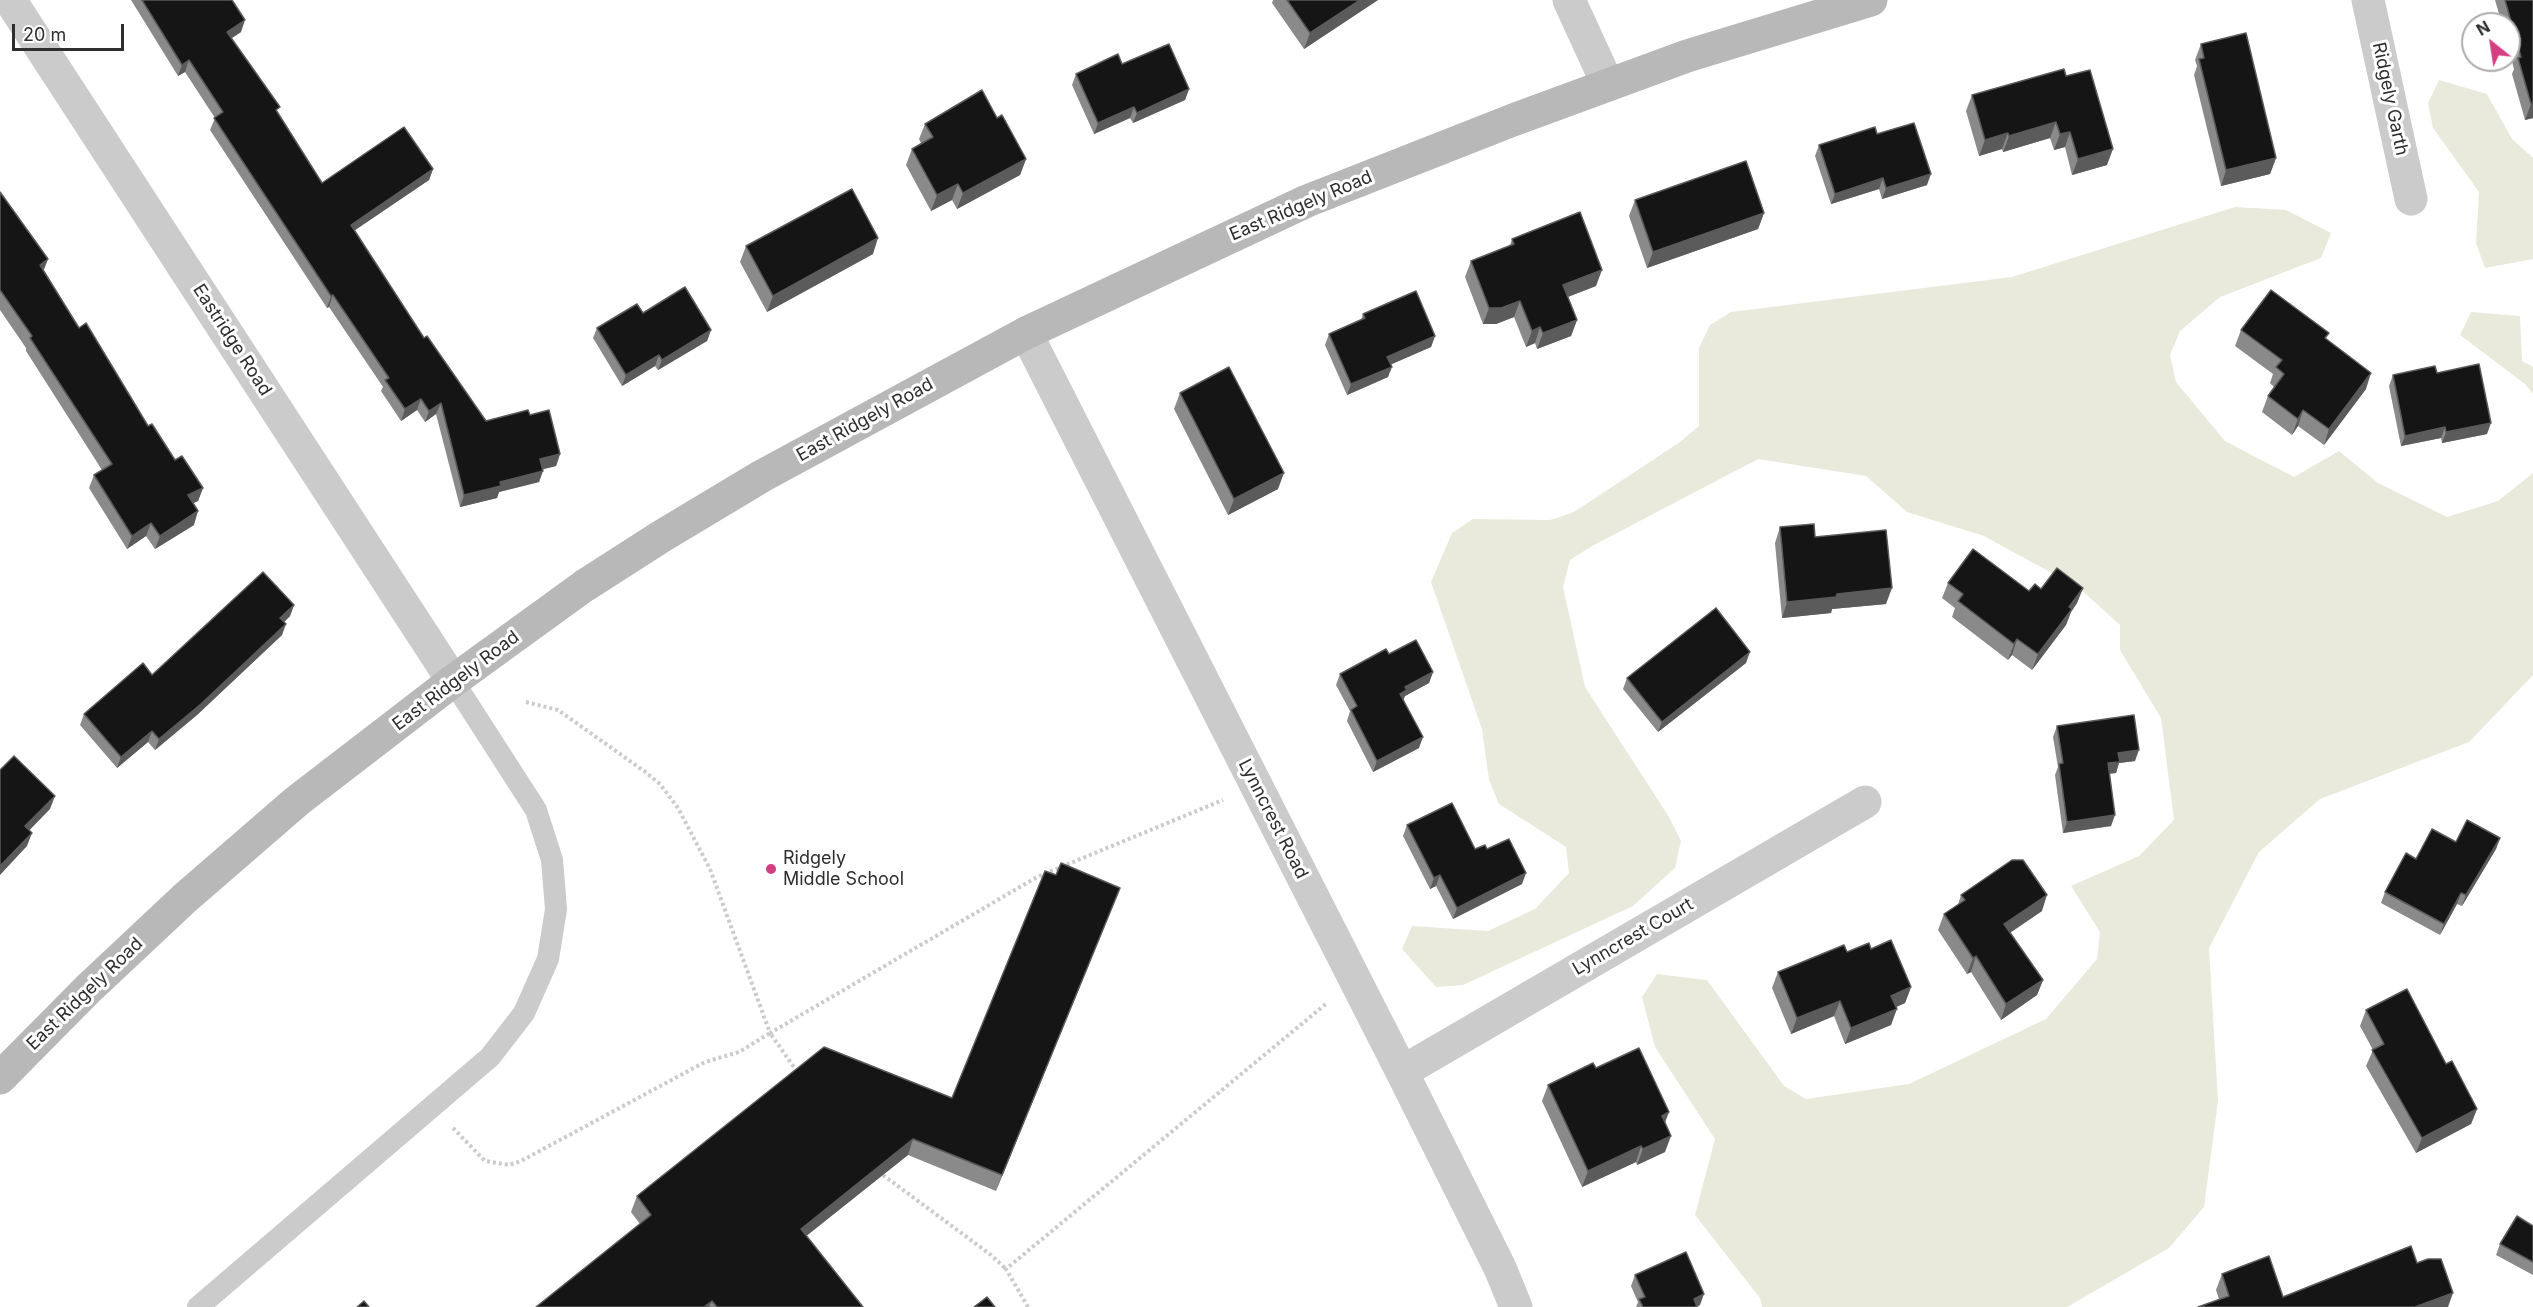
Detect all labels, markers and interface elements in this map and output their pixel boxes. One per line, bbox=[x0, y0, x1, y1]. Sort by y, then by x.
scale bar bbox=[15, 12, 128, 50]
north arrow bbox=[2461, 12, 2521, 72]
text: N bbox=[2473, 16, 2493, 40]
text: 20 m bbox=[23, 24, 66, 45]
street label: Ridgely Garth bbox=[2367, 40, 2413, 158]
street label: East Ridgely Road bbox=[1226, 166, 1376, 246]
street label: Eastridge Road bbox=[188, 280, 276, 400]
street label: East Ridgely Road bbox=[793, 373, 937, 467]
street label: East Ridgely Road bbox=[388, 626, 524, 736]
street label: Lynncrest Road bbox=[1234, 756, 1312, 882]
place label: Ridgely Middle School bbox=[783, 848, 904, 890]
marker: Ridgely Middle School bbox=[764, 862, 778, 876]
street label: Lynncrest Court bbox=[1569, 894, 1697, 980]
street label: East Ridgely Road bbox=[22, 933, 148, 1055]

